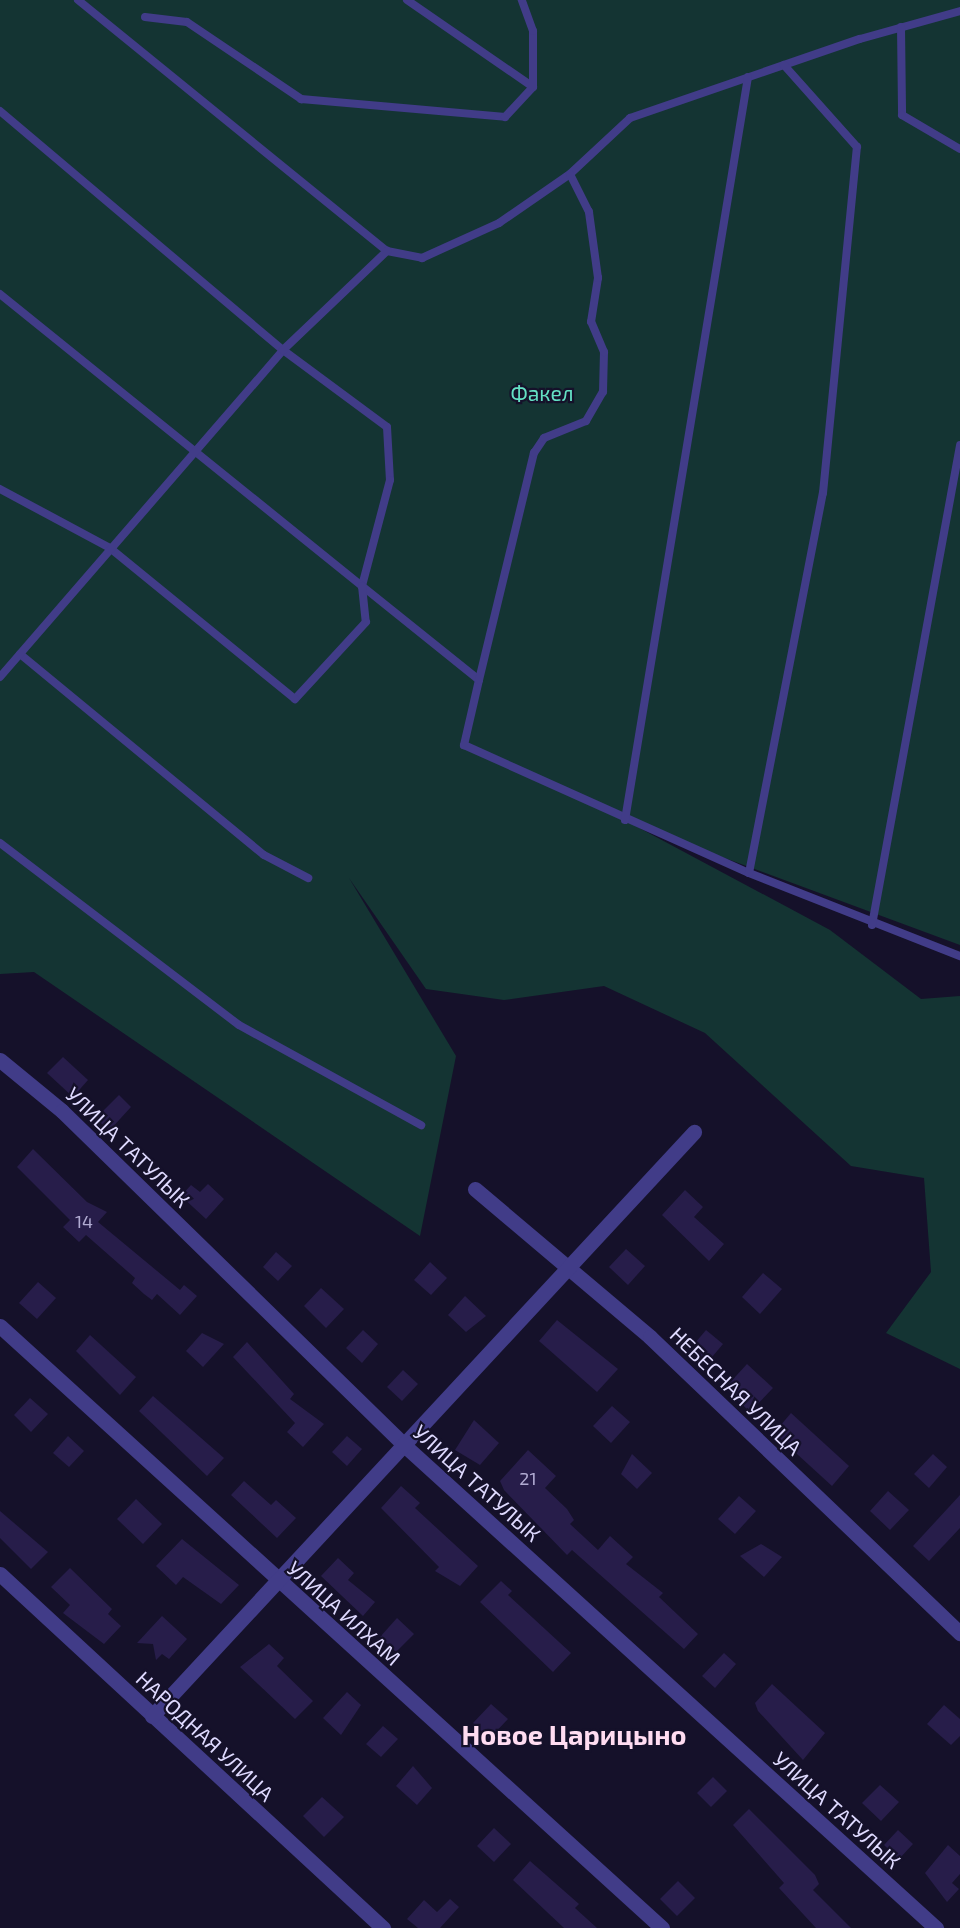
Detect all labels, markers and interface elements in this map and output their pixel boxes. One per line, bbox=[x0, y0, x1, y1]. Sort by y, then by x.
park label: Факел bbox=[510, 380, 574, 406]
street label: УЛИЦА ТАТУЛЫК bbox=[61, 1081, 195, 1213]
house number: 14 bbox=[75, 1210, 93, 1232]
street label: НЕБЕСНАЯ УЛИЦА bbox=[665, 1322, 807, 1460]
street label: УЛИЦА ТАТУЛЫК bbox=[408, 1419, 546, 1547]
house number: 21 bbox=[519, 1467, 537, 1489]
street label: УЛИЦА ИЛХАМ bbox=[282, 1556, 406, 1670]
street label: НАРОДНАЯ УЛИЦА bbox=[131, 1666, 279, 1806]
district label: Новое Царицыно bbox=[461, 1719, 687, 1751]
street label: УЛИЦА ТАТУЛЫК bbox=[768, 1746, 906, 1874]

